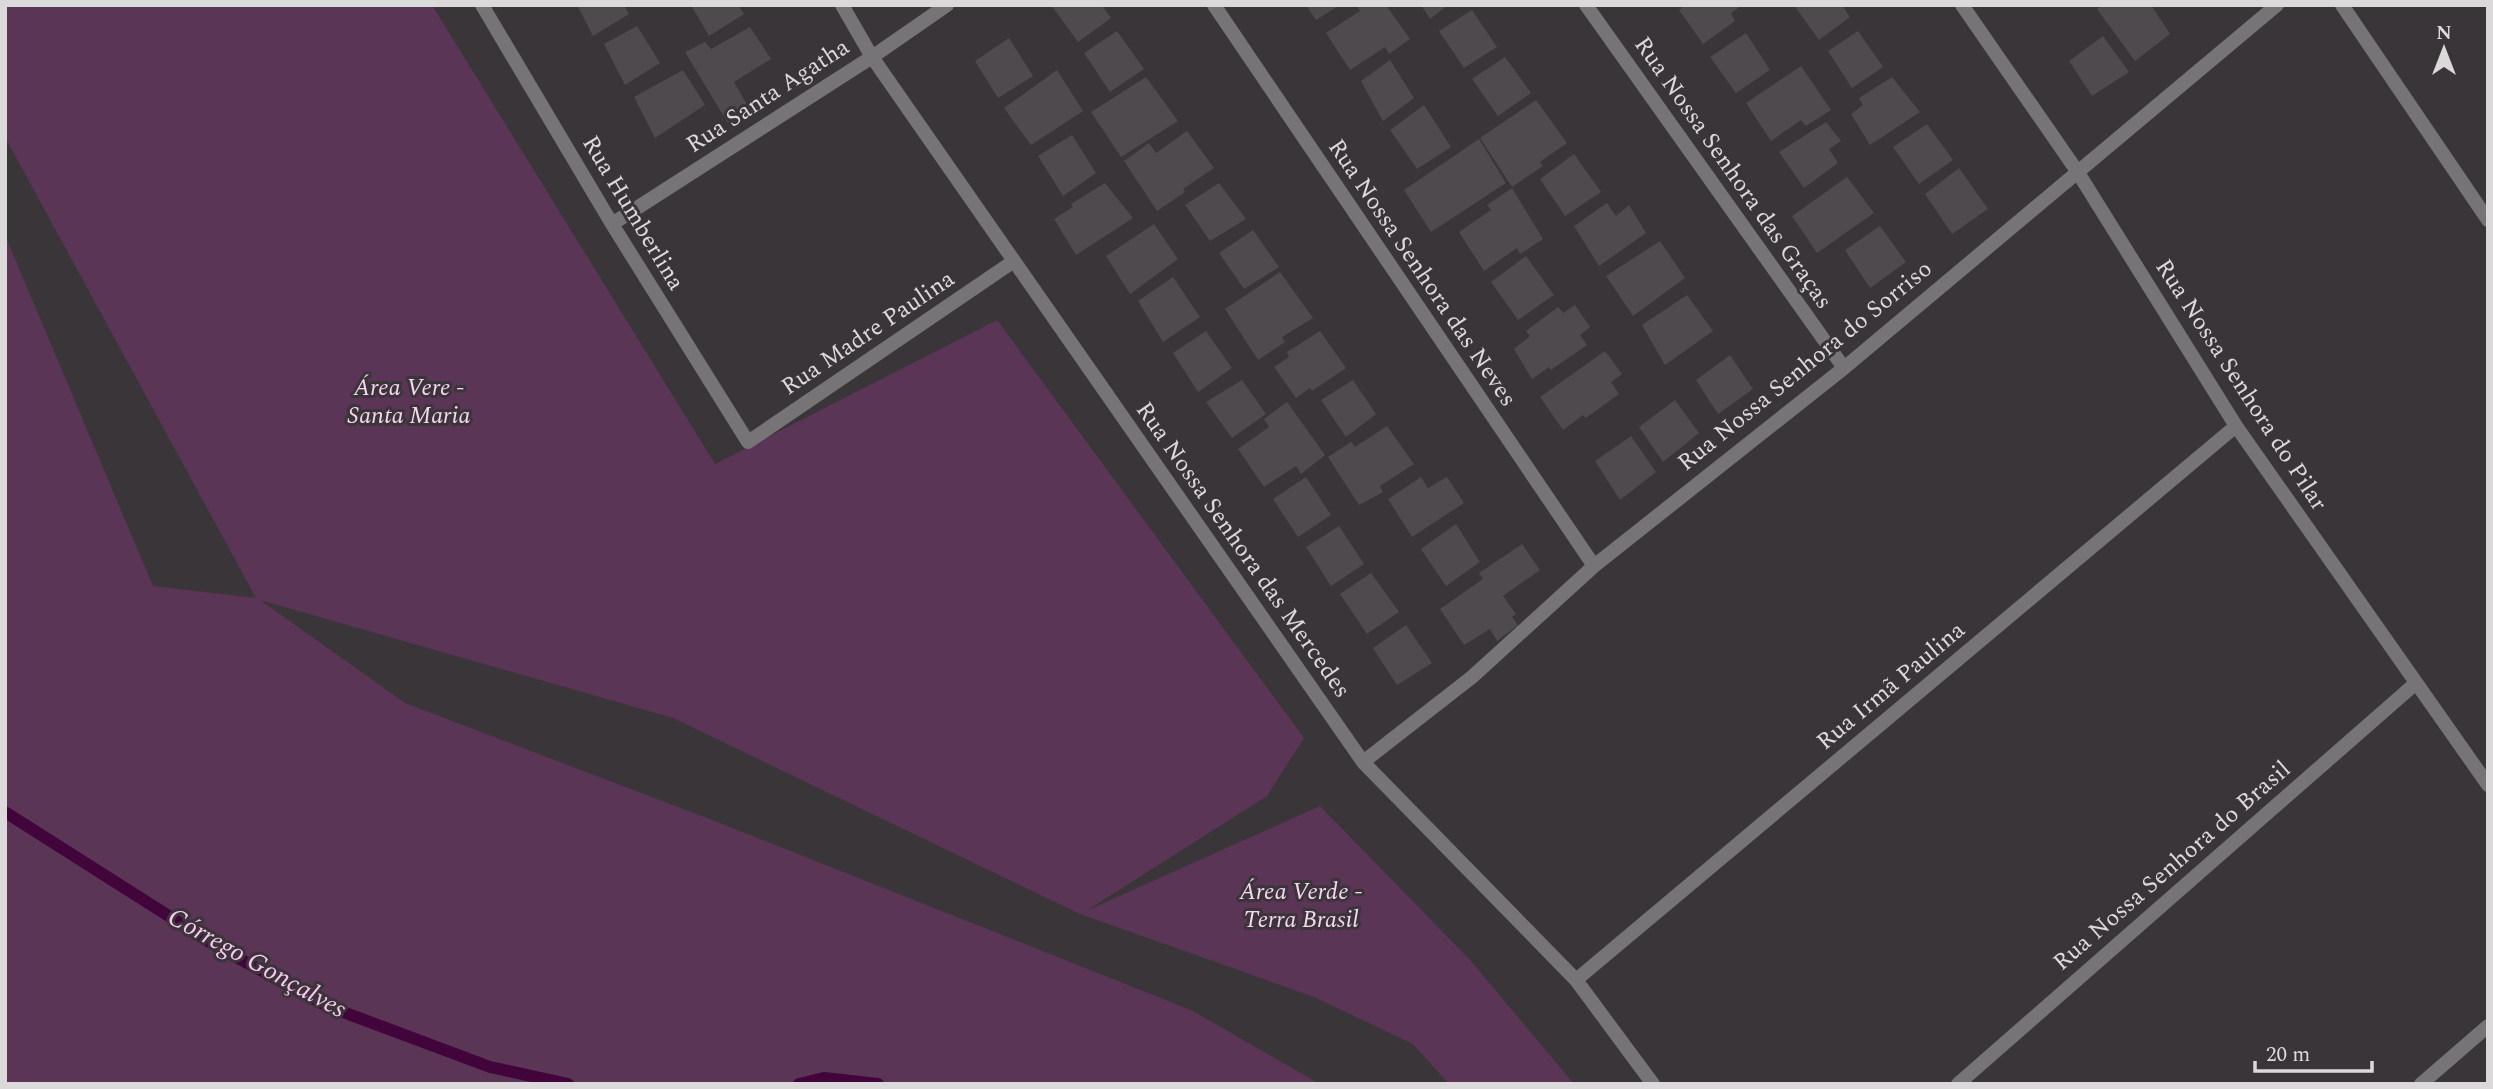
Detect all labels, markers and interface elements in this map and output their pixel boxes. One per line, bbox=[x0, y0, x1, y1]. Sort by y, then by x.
north arrow bbox=[2409, 14, 2479, 84]
text: N bbox=[2436, 19, 2452, 48]
street label: Rua Santa Agatha bbox=[679, 29, 857, 162]
street label: Rua Nossa Senhora das Graças bbox=[1625, 29, 1841, 317]
street label: Rua Humberlina bbox=[572, 129, 694, 298]
street label: Rua Nossa Senhora das Neves bbox=[1319, 132, 1525, 414]
street label: Rua Nossa Senhora do Sorriso bbox=[1670, 252, 1940, 480]
street label: Rua Nossa Senhora do Pilar bbox=[2146, 252, 2336, 518]
street label: Rua Madre Paulina bbox=[774, 261, 962, 405]
park label: Área Vere - Santa Maria bbox=[348, 370, 470, 434]
street label: Rua Nossa Senhora das Mercedes bbox=[1126, 394, 1360, 706]
street label: Rua Irmã Paulina bbox=[1809, 613, 1973, 759]
street label: Rua Nossa Senhora do Brasil bbox=[2045, 752, 2299, 980]
park label: Área Verde - Terra Brasil bbox=[1238, 874, 1363, 938]
water label: Córrego Gonçalves bbox=[160, 897, 354, 1029]
scale bar bbox=[2255, 1030, 2372, 1074]
text: 20 m bbox=[2266, 1039, 2310, 1071]

